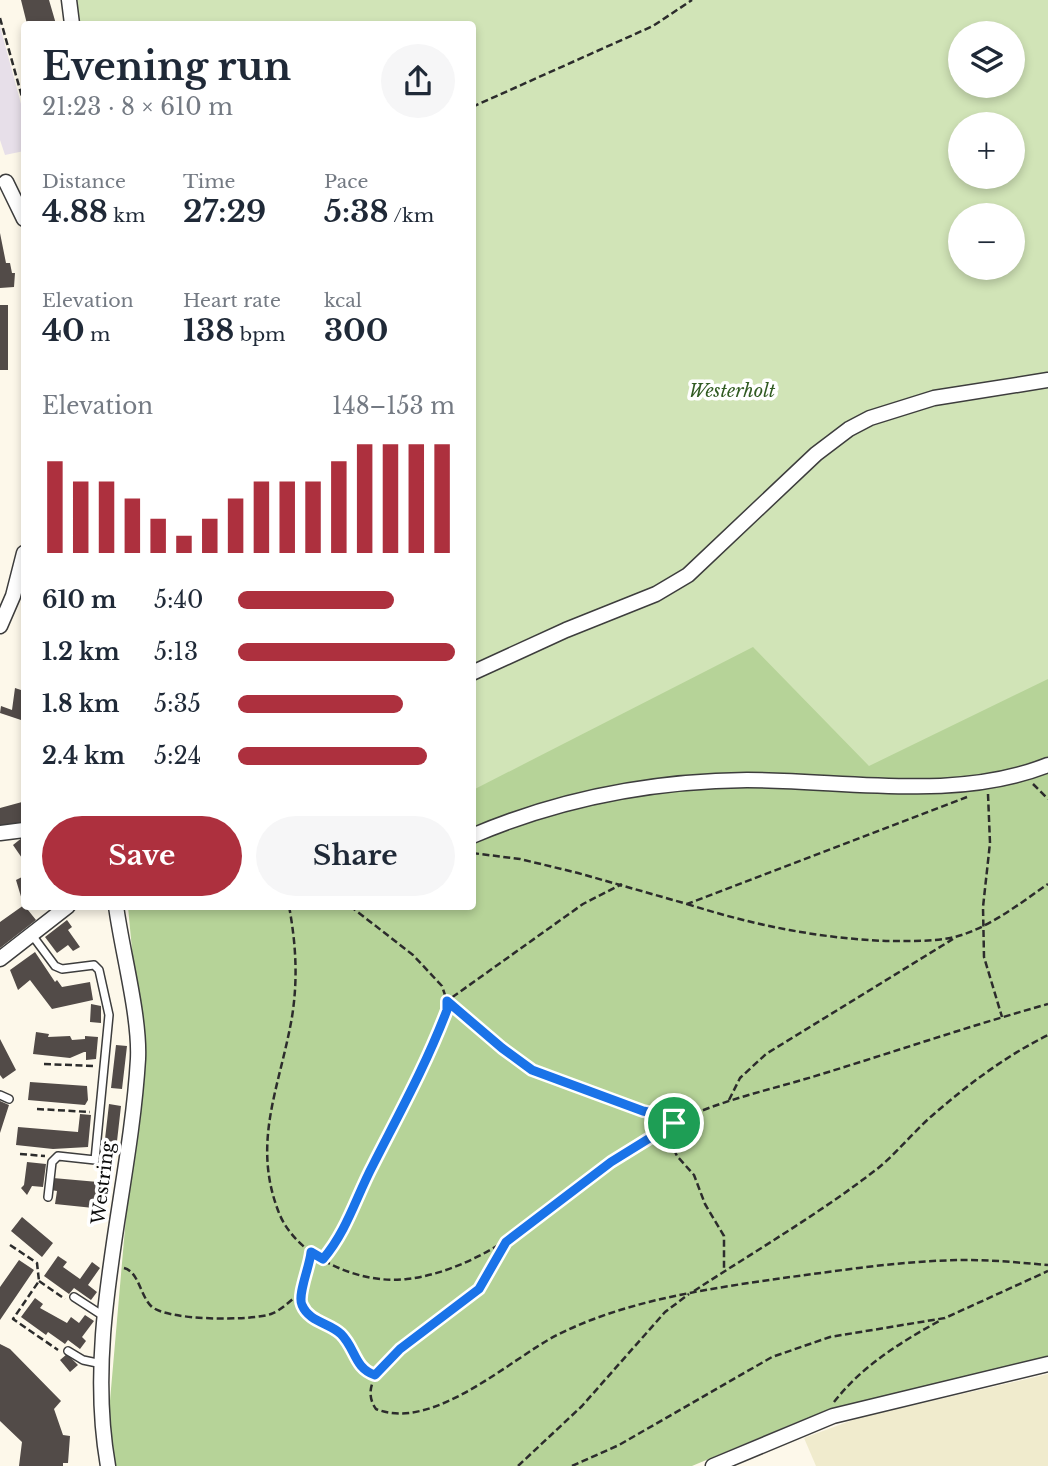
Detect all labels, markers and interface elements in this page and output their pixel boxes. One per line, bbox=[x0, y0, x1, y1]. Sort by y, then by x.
map controls bbox=[948, 21, 1025, 280]
button: layers bbox=[948, 21, 1025, 98]
text: Evening run bbox=[42, 43, 291, 90]
button: share bbox=[381, 44, 455, 118]
text: 21:23 · 8 × 610 m bbox=[42, 93, 233, 121]
button: + bbox=[948, 112, 1025, 189]
text: Distance bbox=[42, 170, 126, 193]
text: Time bbox=[183, 170, 235, 193]
text: Pace bbox=[324, 170, 368, 193]
text: 4.88 bbox=[42, 193, 108, 230]
text: 27:29 bbox=[183, 193, 266, 230]
text: 5:38 bbox=[324, 193, 389, 230]
button: − bbox=[948, 203, 1025, 280]
text: km bbox=[108, 204, 145, 227]
text: /km bbox=[389, 204, 434, 227]
text: Elevation bbox=[42, 289, 134, 312]
text: Heart rate bbox=[183, 289, 281, 312]
text: kcal bbox=[324, 289, 362, 312]
text: 40 bbox=[42, 312, 85, 349]
text: 138 bbox=[183, 312, 234, 349]
text: 300 bbox=[324, 312, 388, 349]
text: m bbox=[85, 323, 110, 346]
text: bpm bbox=[234, 323, 285, 346]
park label: Westerholt bbox=[689, 380, 776, 402]
text: Elevation bbox=[42, 392, 153, 420]
text: 148–153 m bbox=[332, 392, 455, 420]
text: 610 m bbox=[42, 586, 116, 614]
text: 5:40 bbox=[154, 586, 204, 614]
text: 1.2 km bbox=[42, 638, 120, 666]
text: 5:13 bbox=[154, 638, 198, 666]
text: 1.8 km bbox=[42, 690, 119, 718]
text: 5:35 bbox=[154, 690, 201, 718]
text: 2.4 km bbox=[42, 742, 125, 770]
text: 5:24 bbox=[154, 742, 201, 770]
button: Save bbox=[42, 816, 242, 896]
button: Share bbox=[256, 816, 455, 896]
pin bbox=[644, 1093, 704, 1153]
icon: arrive bbox=[655, 1104, 693, 1142]
street label: Westring bbox=[87, 1140, 119, 1227]

